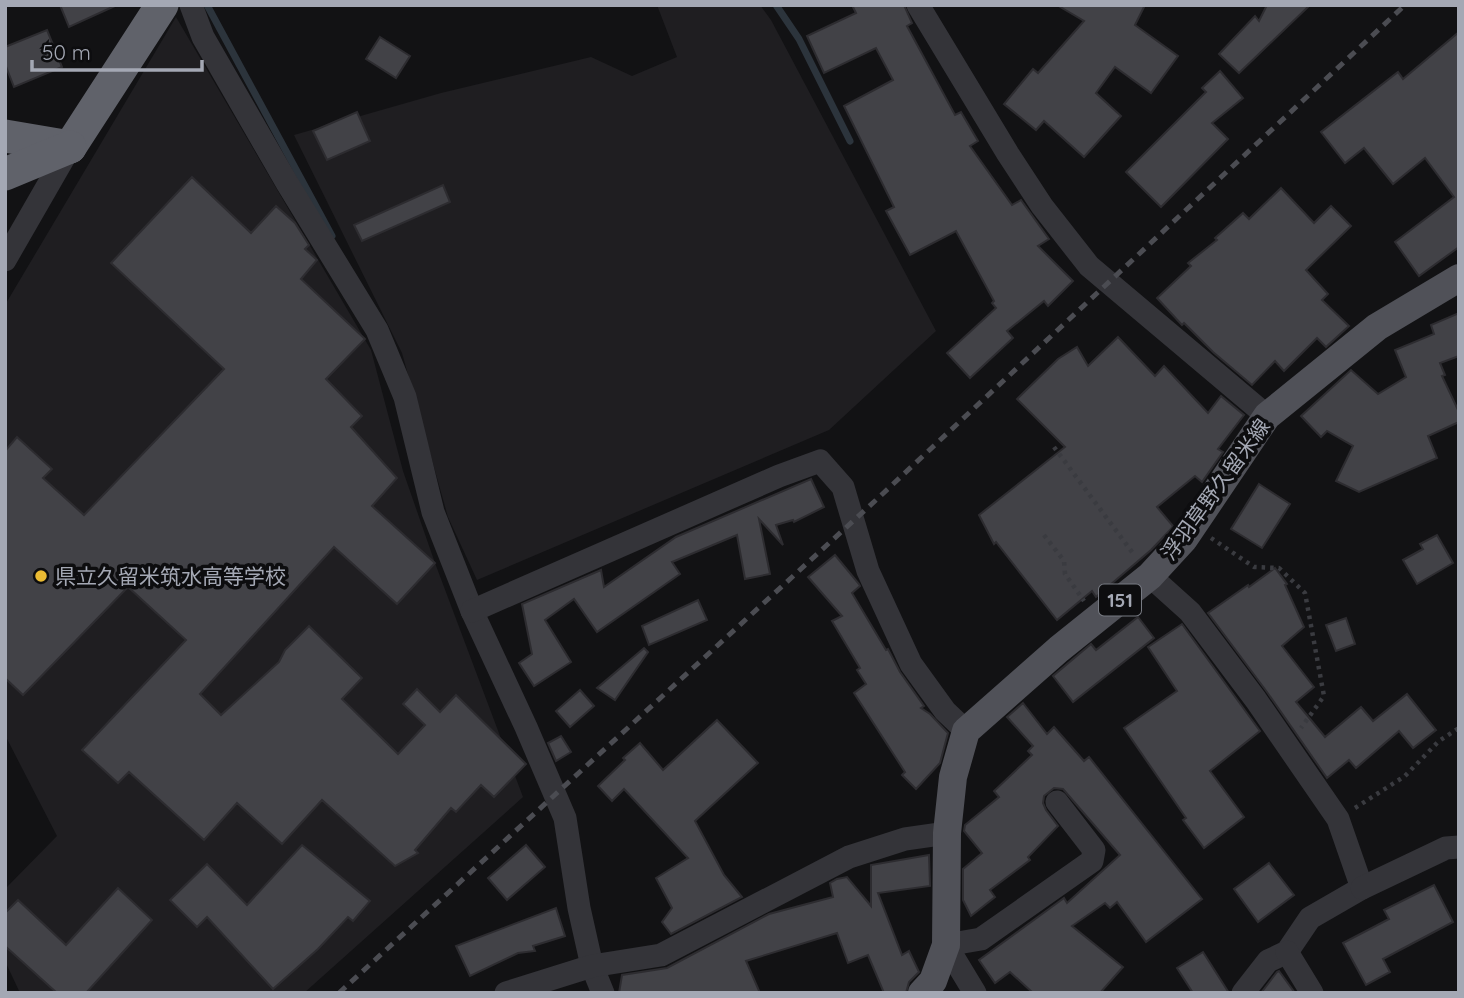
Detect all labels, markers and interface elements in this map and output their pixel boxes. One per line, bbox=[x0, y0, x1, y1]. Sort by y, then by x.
scale bar bbox=[32, 28, 201, 72]
text: 50 m bbox=[42, 39, 91, 65]
street label: 浮羽草野久留米線 bbox=[1155, 413, 1275, 565]
place label: 県立久留米筑水高等学校 bbox=[55, 563, 286, 589]
marker: 県立久留米筑水高等学校 bbox=[33, 568, 49, 584]
road number: 151 bbox=[1099, 584, 1141, 615]

